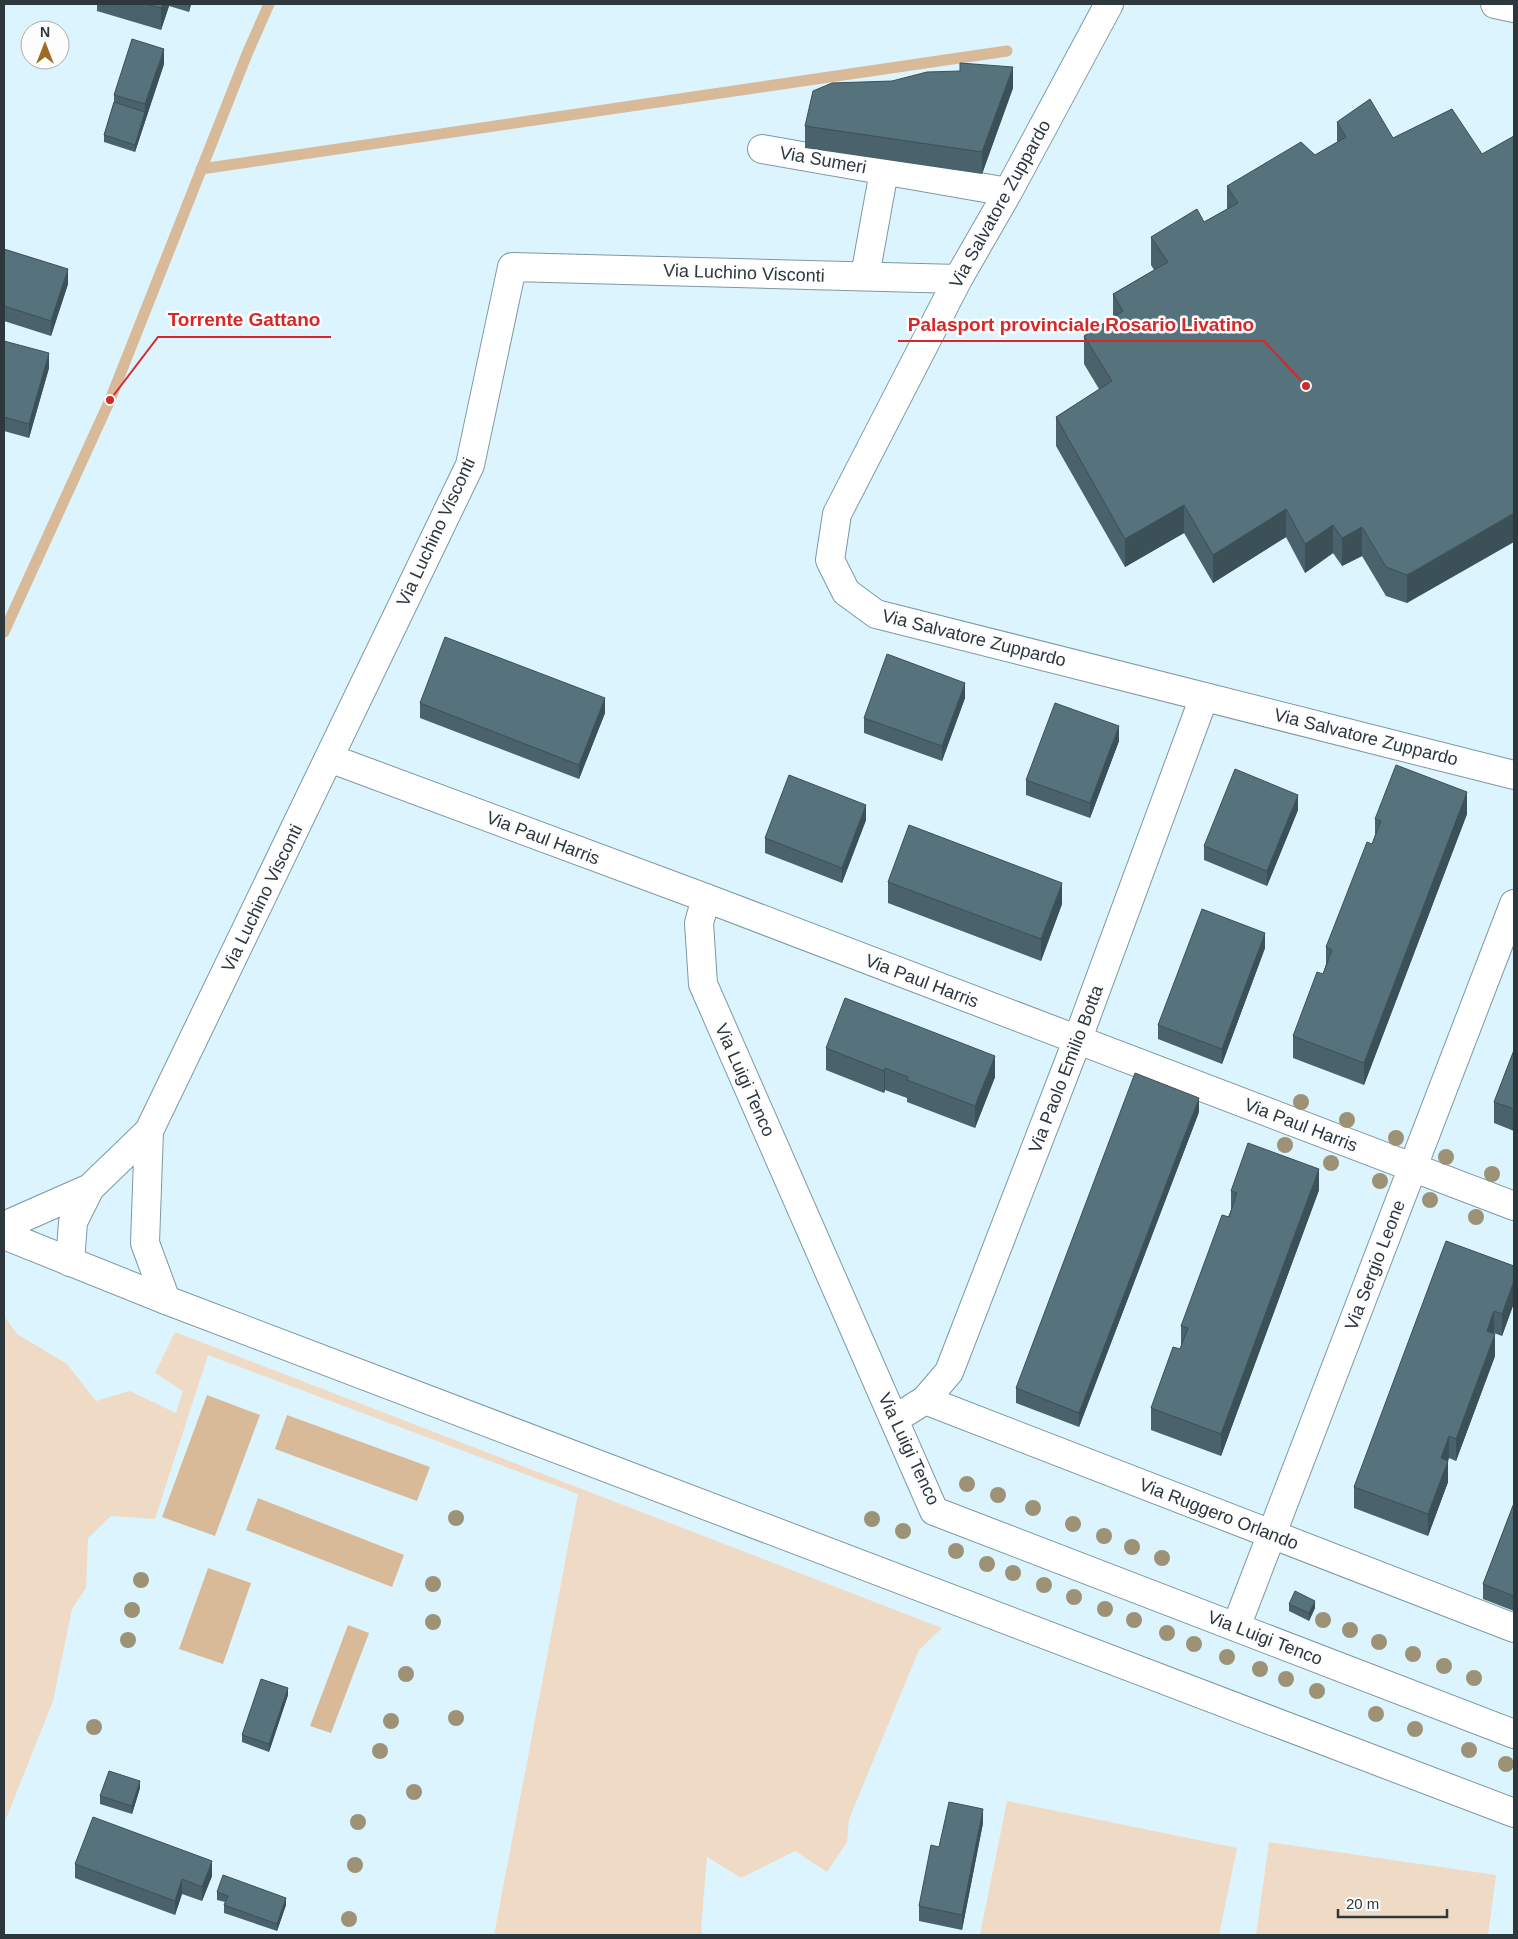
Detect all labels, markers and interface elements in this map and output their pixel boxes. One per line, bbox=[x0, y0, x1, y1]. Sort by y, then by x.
north arrow bbox=[20, 20, 70, 70]
text: N bbox=[40, 24, 50, 40]
street label: Via Salvatore Zuppardo bbox=[945, 117, 1055, 291]
street label: Via Sumeri bbox=[778, 143, 868, 177]
street label: Via Luchino Visconti bbox=[663, 260, 825, 286]
callout: Torrente Gattano bbox=[158, 303, 331, 337]
callout: Palasport provinciale Rosario Livatino bbox=[898, 307, 1264, 341]
text: Torrente Gattano bbox=[168, 309, 320, 330]
text: Palasport provinciale Rosario Livatino bbox=[908, 314, 1254, 335]
street label: Via Luchino Visconti bbox=[393, 455, 479, 609]
street label: Via Salvatore Zuppardo bbox=[880, 605, 1068, 671]
street label: Via Salvatore Zuppardo bbox=[1272, 704, 1460, 770]
street label: Via Paul Harris bbox=[484, 807, 602, 869]
street label: Via Luchino Visconti bbox=[218, 821, 306, 975]
street label: Via Paul Harris bbox=[863, 950, 981, 1012]
street label: Via Paolo Emilio Botta bbox=[1025, 982, 1108, 1156]
street label: Via Luigi Tenco bbox=[711, 1020, 779, 1140]
street label: Via Paul Harris bbox=[1242, 1094, 1360, 1156]
street label: Via Sergio Leone bbox=[1341, 1197, 1409, 1333]
street label: Via Luigi Tenco bbox=[874, 1390, 944, 1508]
street label: Via Ruggero Orlando bbox=[1137, 1474, 1301, 1554]
street label: Via Luigi Tenco bbox=[1205, 1607, 1325, 1669]
scale bar bbox=[1338, 1886, 1447, 1918]
text: 20 m bbox=[1346, 1895, 1379, 1912]

